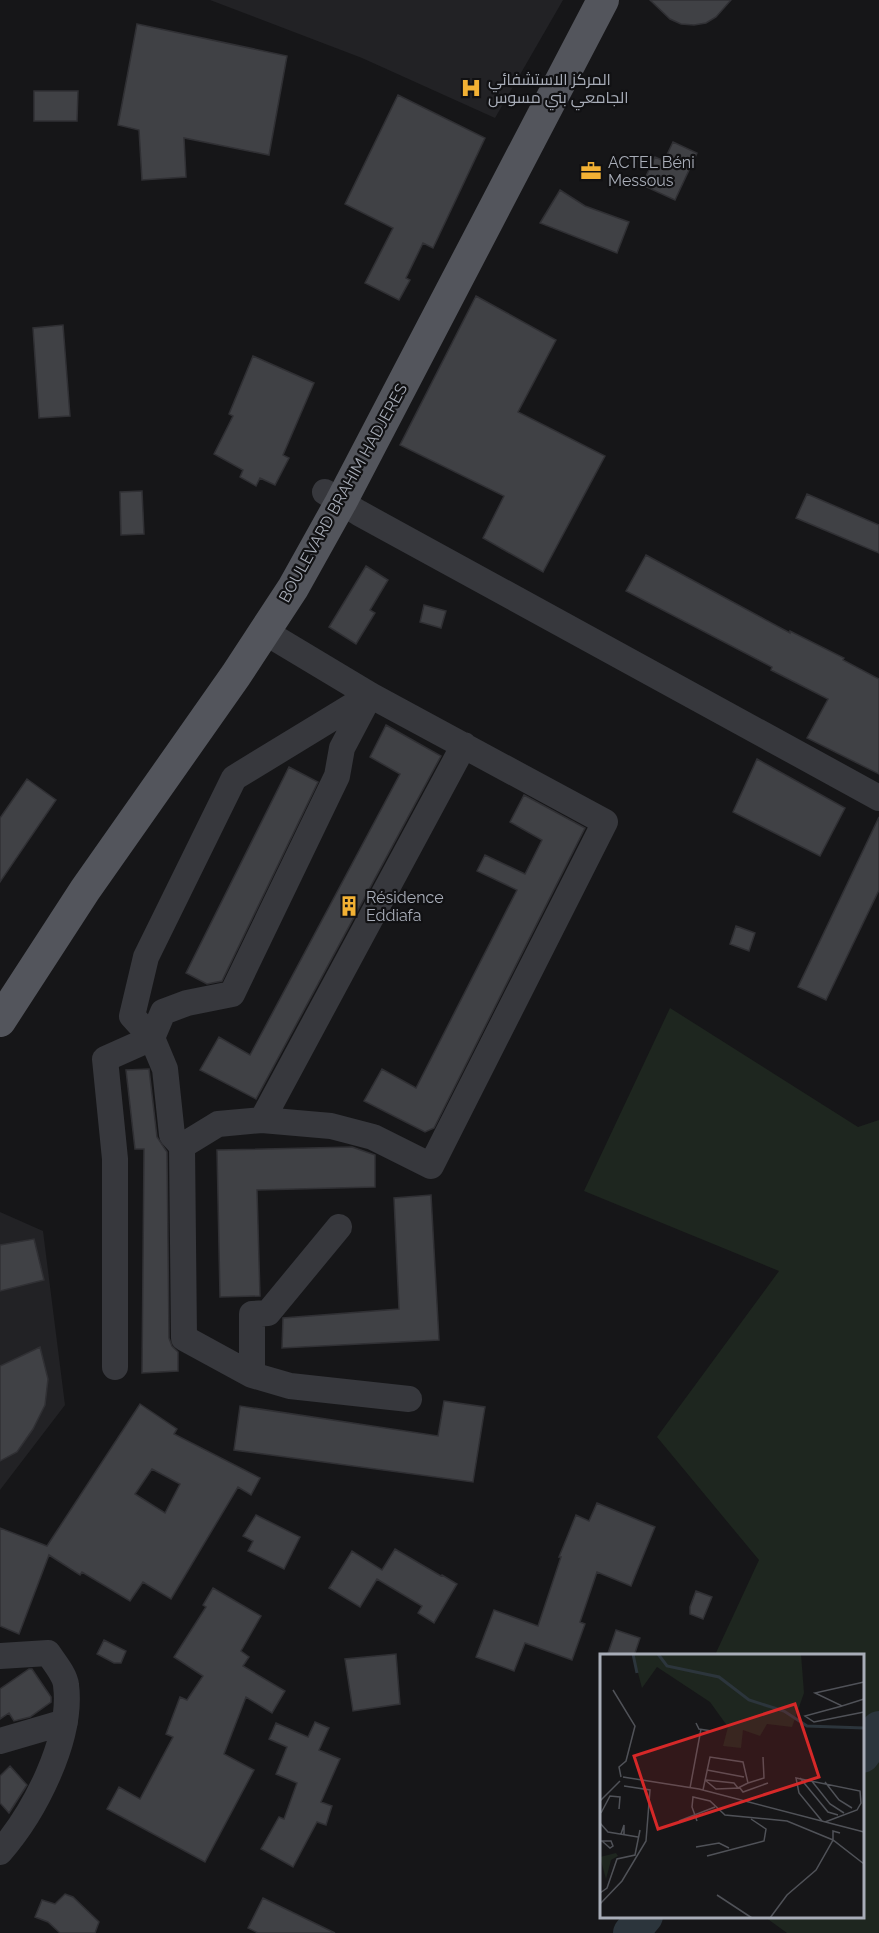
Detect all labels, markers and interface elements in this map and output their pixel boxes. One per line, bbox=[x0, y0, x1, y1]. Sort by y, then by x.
place label: المركز الاستشفائي الجامعي بني مسوس bbox=[488, 70, 629, 111]
hospital icon: المركز الاستشفائي الجامعي بني مسوس bbox=[459, 76, 483, 100]
place label: ACTEL Béni Messous bbox=[608, 153, 695, 190]
office icon: ACTEL Béni Messous bbox=[579, 159, 603, 183]
street label: BOULEVARD BRAHIM HADJERES bbox=[275, 380, 411, 606]
place label: Résidence Eddiafa bbox=[366, 888, 444, 925]
building icon: Résidence Eddiafa bbox=[337, 894, 361, 918]
inset map bbox=[600, 1654, 864, 1918]

